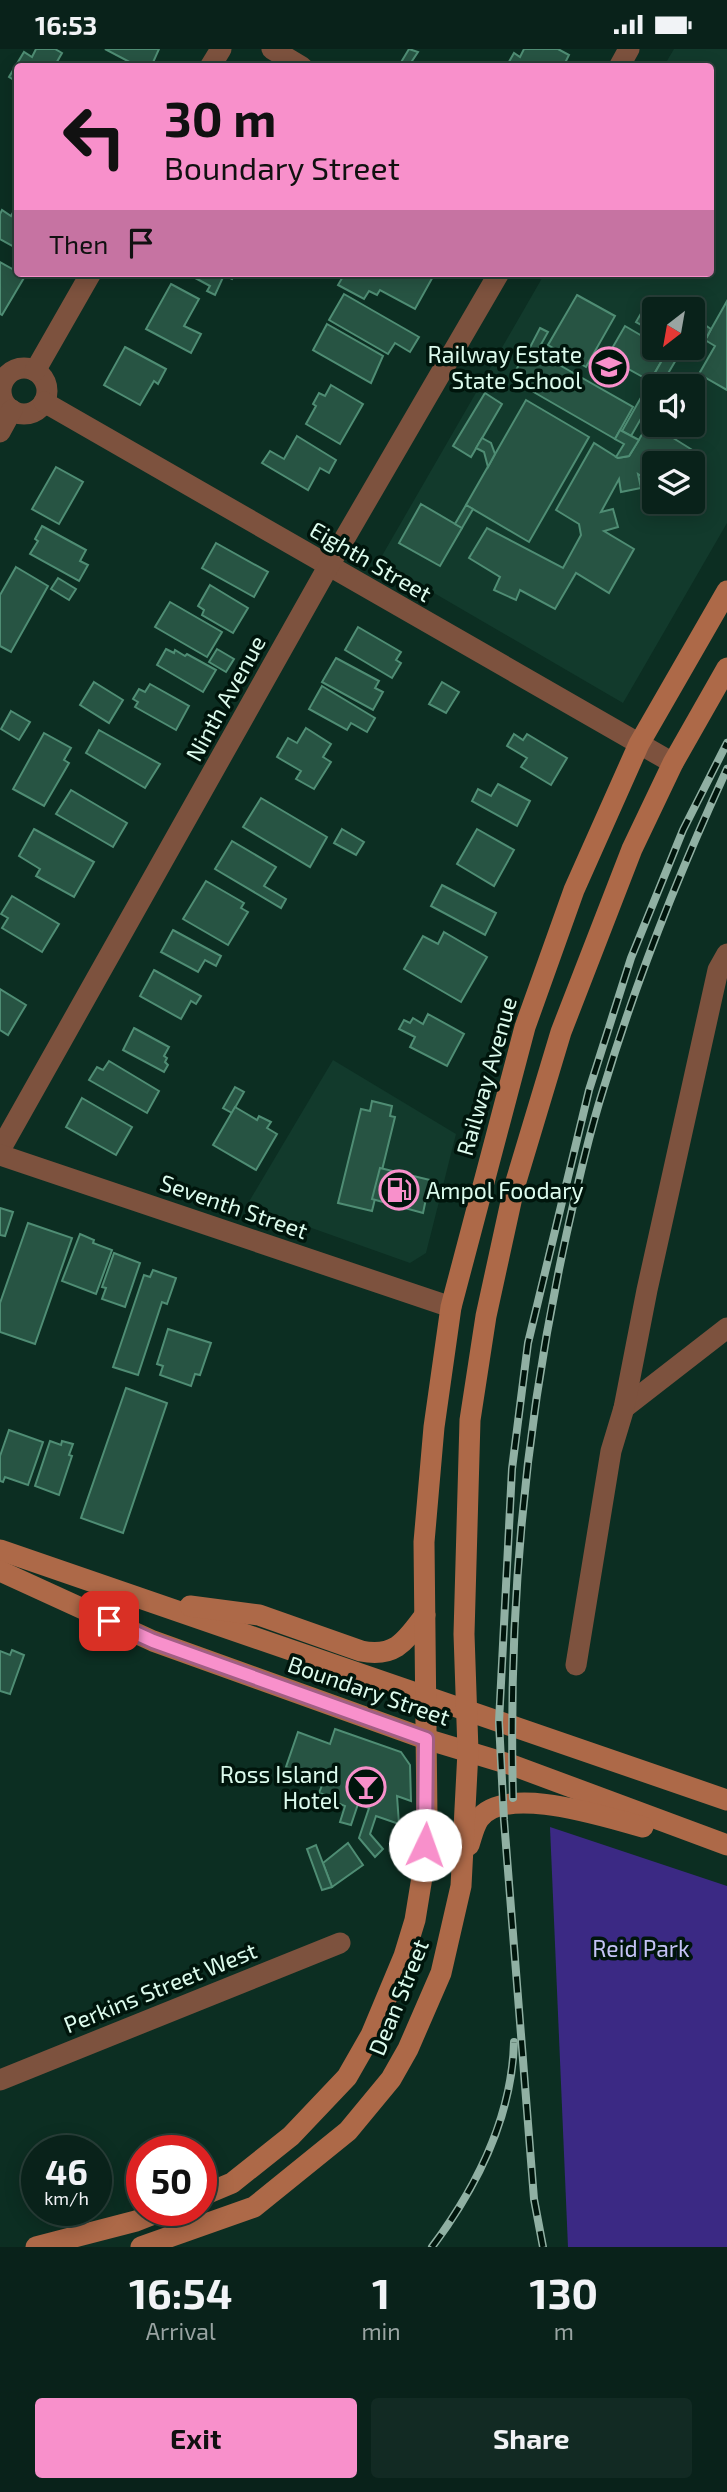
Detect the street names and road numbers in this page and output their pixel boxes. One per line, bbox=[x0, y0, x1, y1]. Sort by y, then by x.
street label: Eighth Street bbox=[305, 515, 437, 607]
street label: Ninth Avenue bbox=[179, 630, 271, 766]
street label: Railway Avenue bbox=[450, 993, 522, 1159]
street label: Seventh Street bbox=[157, 1168, 312, 1244]
street label: Boundary Street bbox=[284, 1649, 454, 1731]
street label: Perkins Street West bbox=[59, 1935, 261, 2038]
street label: Dean Street bbox=[362, 1935, 434, 2059]

